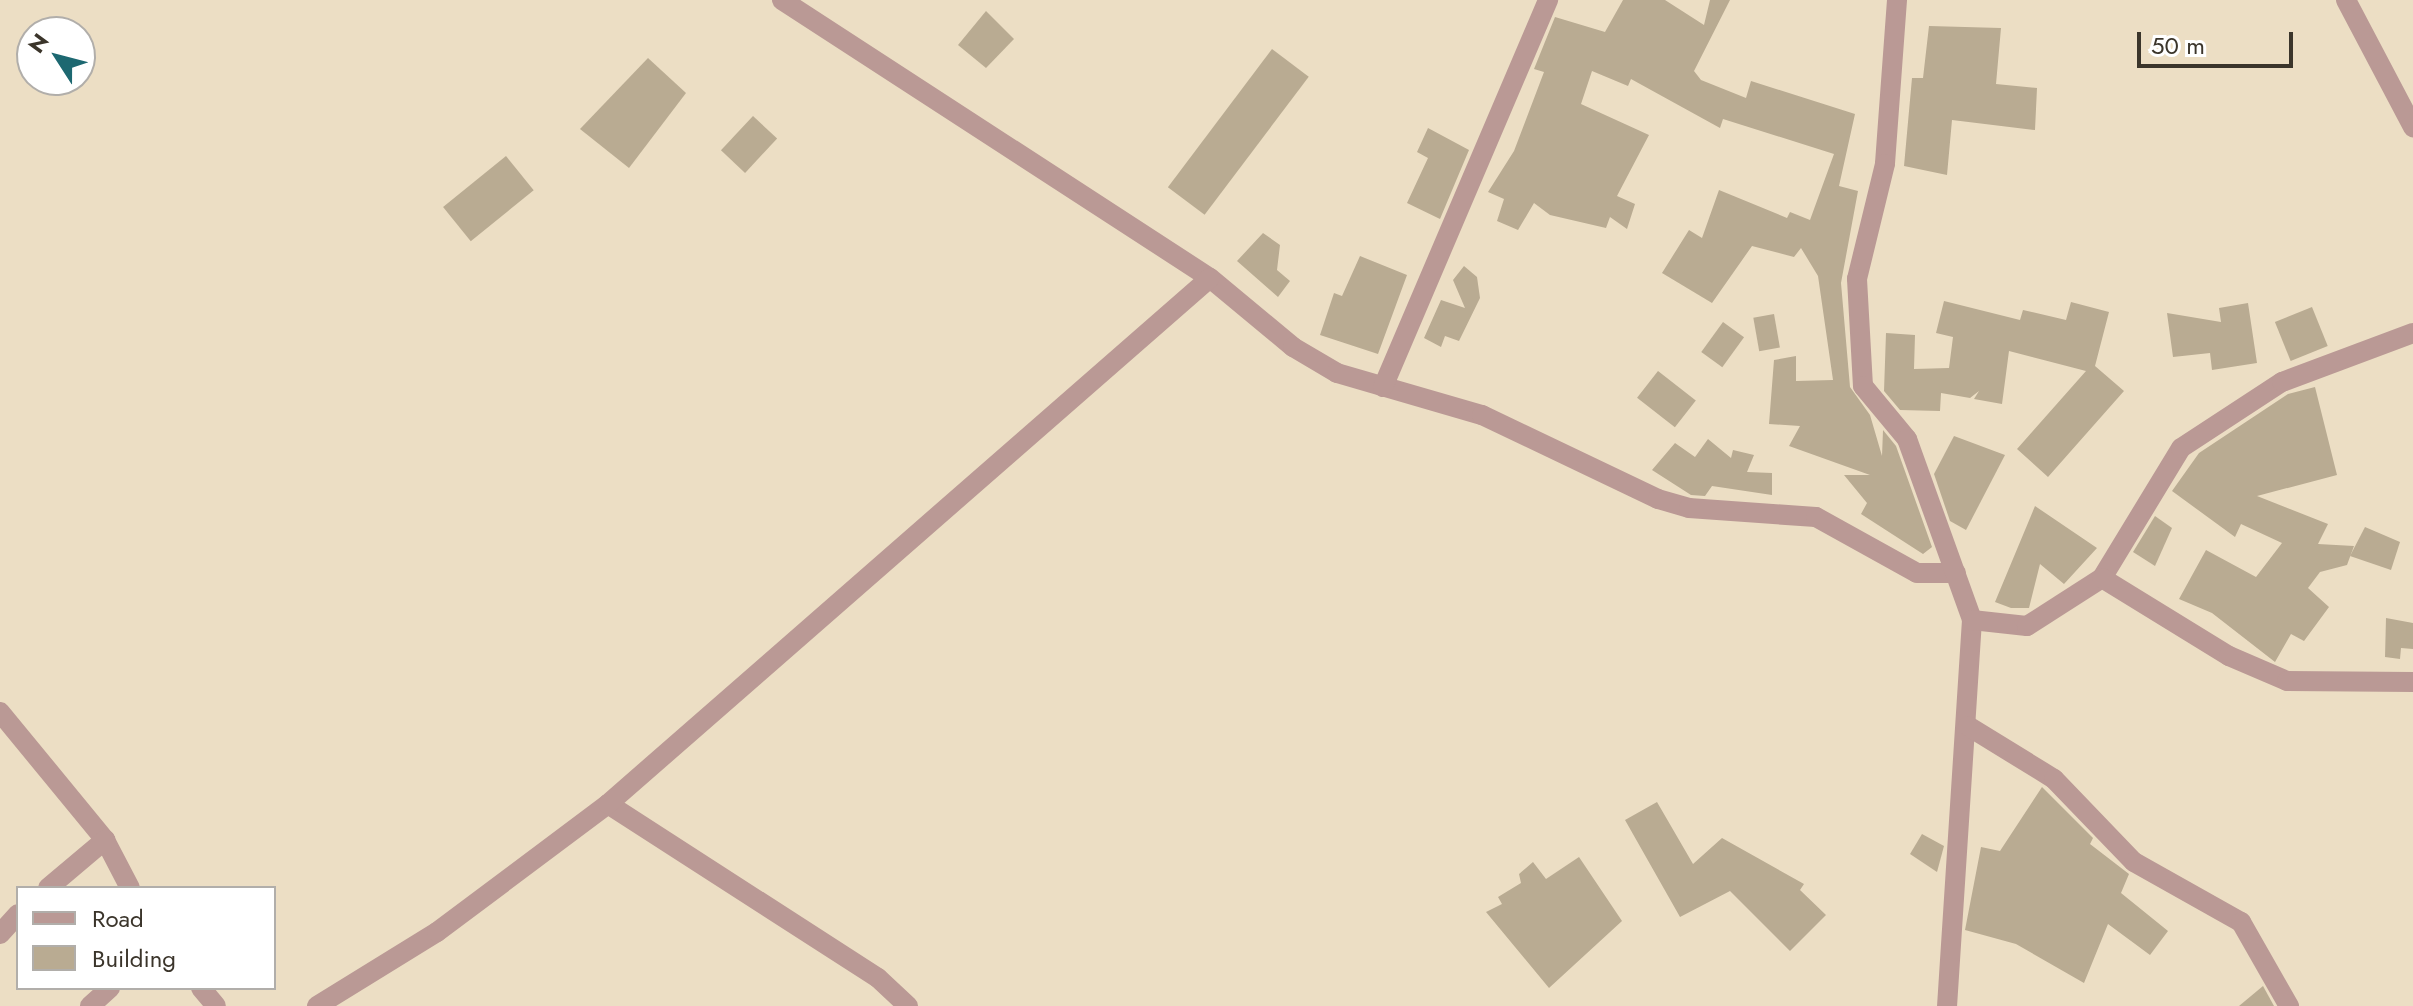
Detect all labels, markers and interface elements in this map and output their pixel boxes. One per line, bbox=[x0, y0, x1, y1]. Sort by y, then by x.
north arrow bbox=[16, 16, 96, 96]
scale bar bbox=[2141, 16, 2297, 66]
text: N bbox=[20, 27, 56, 60]
text: 50 m bbox=[2151, 28, 2205, 63]
legend bbox=[16, 886, 276, 990]
text: Road bbox=[92, 901, 144, 936]
text: Building bbox=[92, 941, 176, 976]

